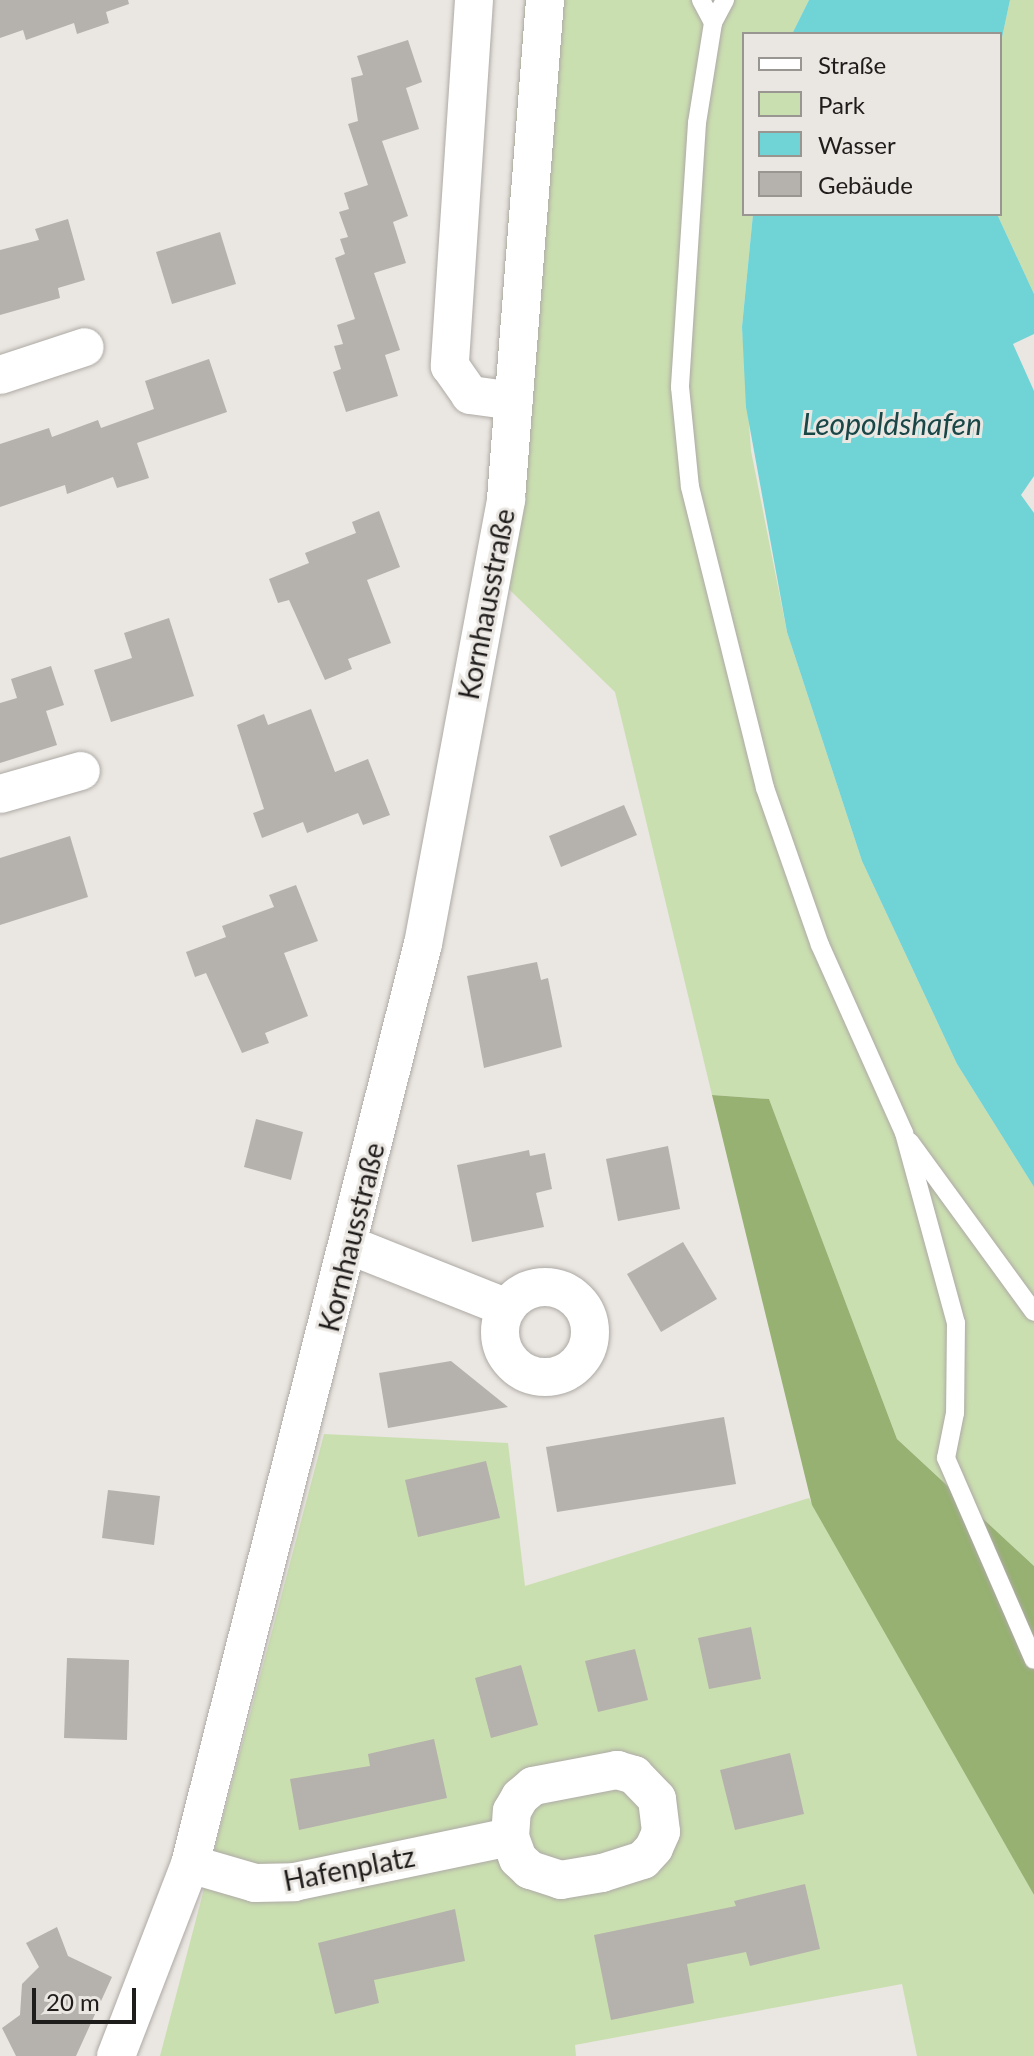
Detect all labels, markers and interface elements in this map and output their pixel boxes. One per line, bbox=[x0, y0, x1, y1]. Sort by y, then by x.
legend bbox=[742, 32, 1002, 216]
text: Straße bbox=[818, 50, 886, 79]
text: Park bbox=[818, 90, 865, 119]
text: Wasser bbox=[818, 130, 896, 159]
text: Gebäude bbox=[818, 170, 913, 199]
water label: Leopoldshafen bbox=[802, 405, 982, 441]
street label: Kornhausstraße bbox=[451, 506, 521, 702]
street label: Kornhausstraße bbox=[311, 1139, 391, 1335]
street label: Hafenplatz bbox=[280, 1839, 418, 1897]
scale bar bbox=[36, 1972, 140, 2022]
text: 20 m bbox=[46, 1987, 100, 2016]

